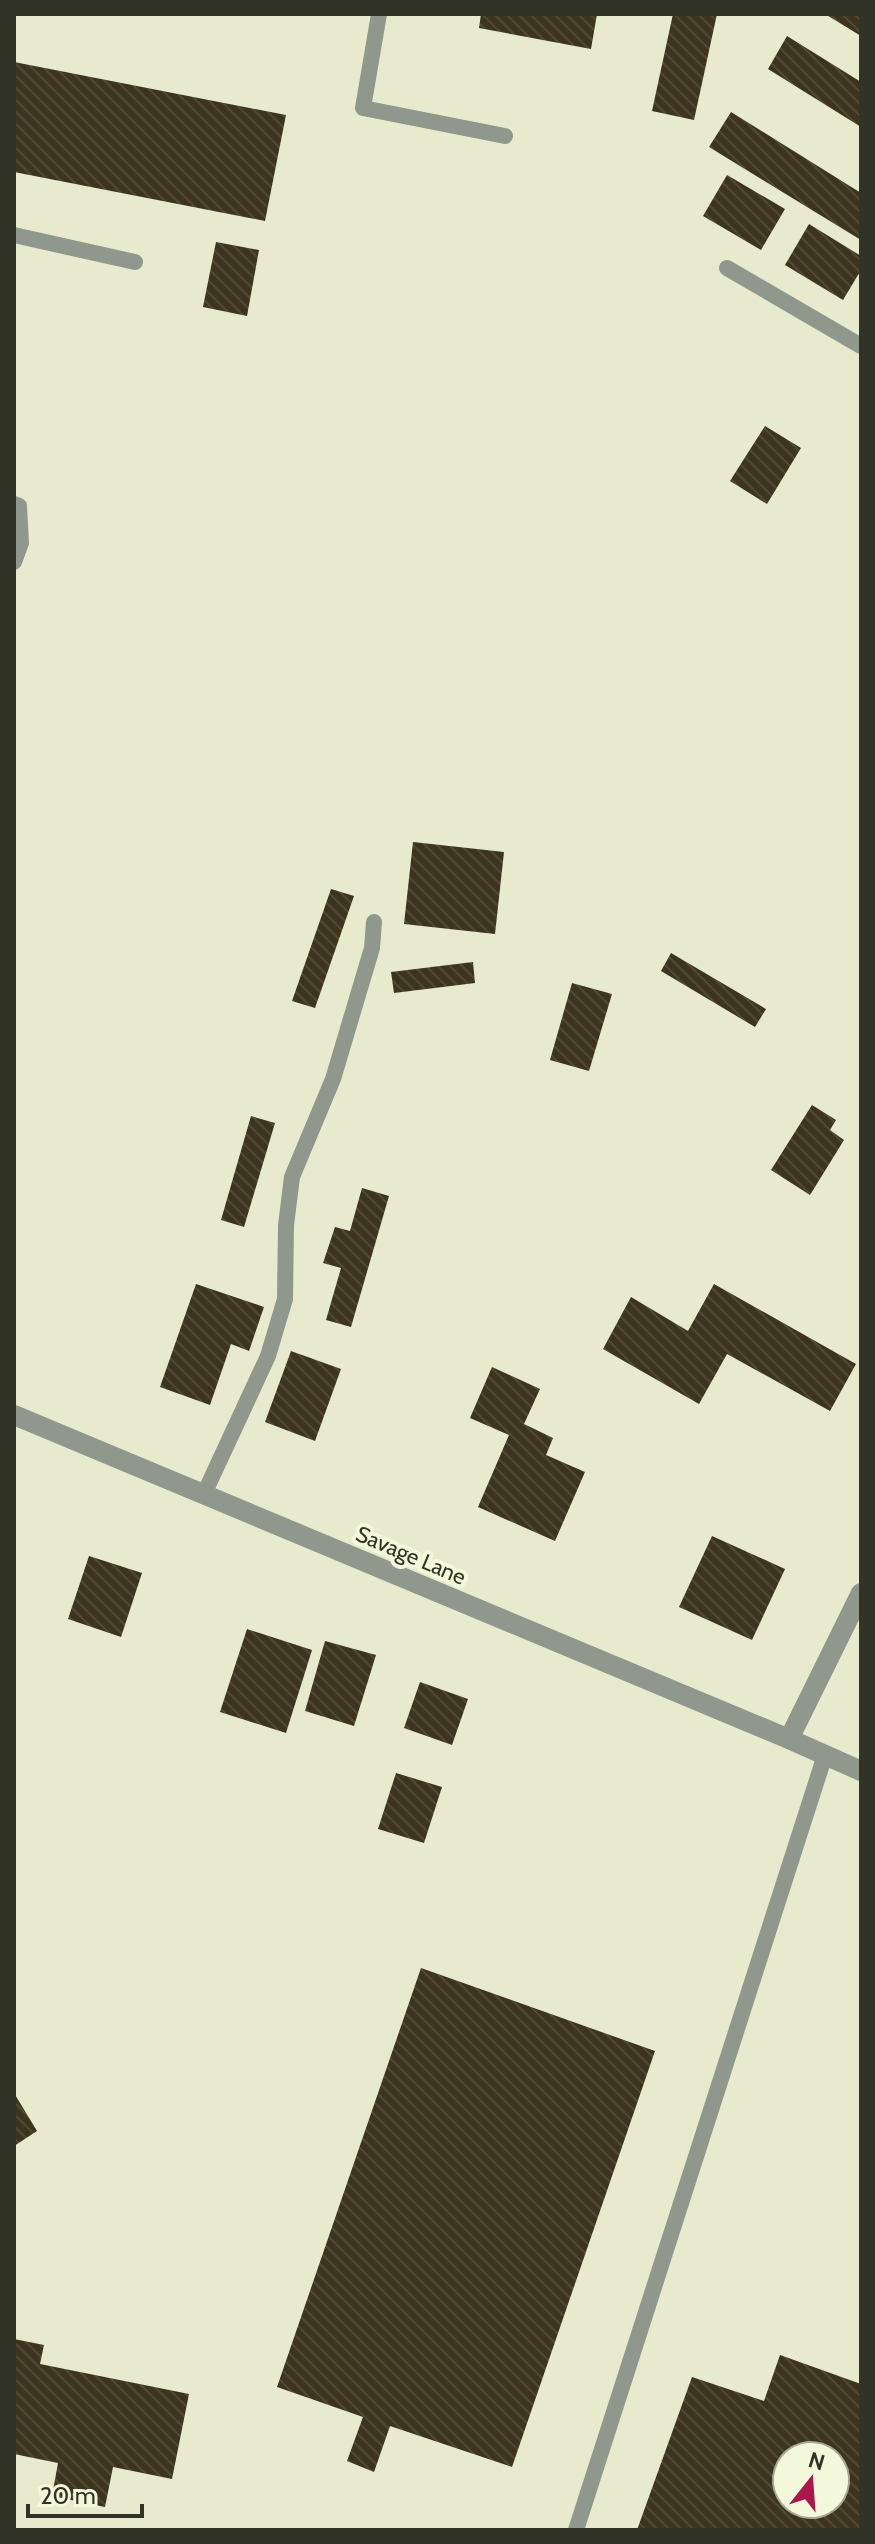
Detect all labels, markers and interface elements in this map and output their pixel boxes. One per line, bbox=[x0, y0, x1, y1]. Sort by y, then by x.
street label: Savage Lane bbox=[352, 1520, 470, 1591]
north arrow bbox=[771, 2440, 851, 2520]
text: N bbox=[805, 2446, 828, 2477]
scale bar bbox=[28, 2468, 142, 2518]
text: 20 m bbox=[40, 2481, 96, 2510]

